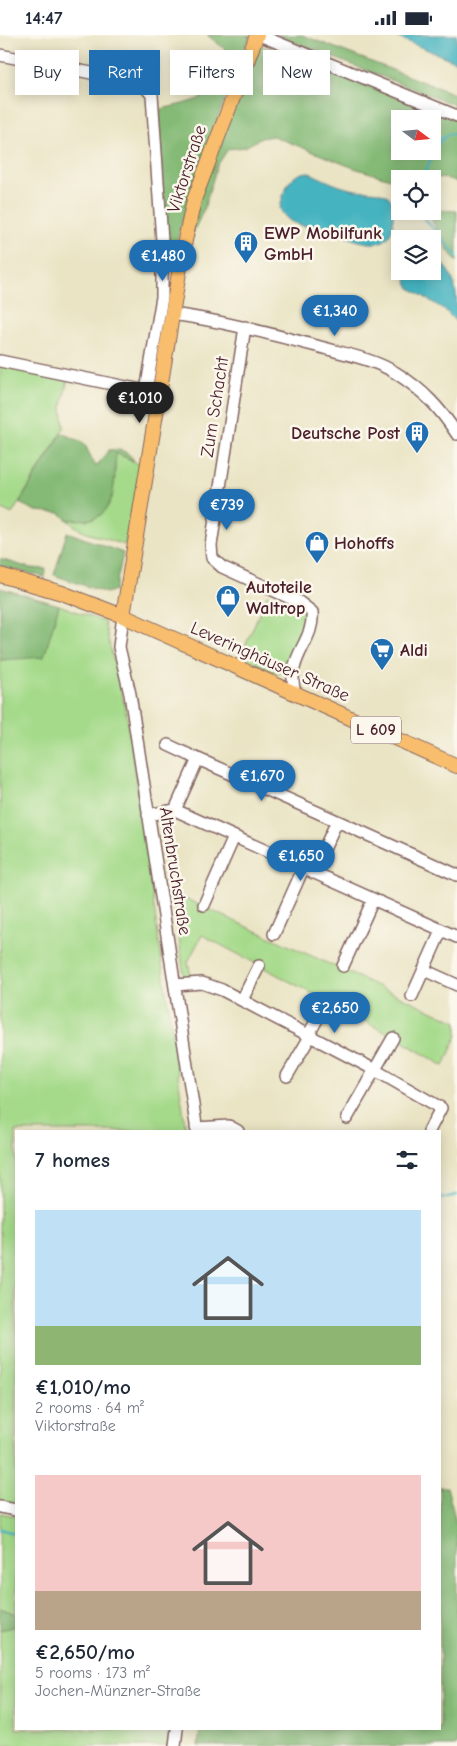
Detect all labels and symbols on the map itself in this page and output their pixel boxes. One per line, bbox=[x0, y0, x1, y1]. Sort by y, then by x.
north arrow bbox=[391, 110, 441, 160]
street label: Viktorstraße bbox=[163, 122, 211, 216]
place label: EWP Mobilfunk GmbH bbox=[264, 223, 382, 265]
building icon: EWP Mobilfunk GmbH bbox=[233, 230, 259, 264]
pin: €1,480 bbox=[122, 239, 204, 282]
pin: €1,340 bbox=[294, 295, 376, 337]
street label: Zum Schacht bbox=[197, 354, 233, 459]
pin: €1,010 bbox=[99, 381, 181, 424]
building icon: Deutsche Post bbox=[404, 420, 430, 454]
place label: Deutsche Post bbox=[291, 423, 401, 444]
pin: €739 bbox=[197, 489, 257, 531]
shop icon: Hohoffs bbox=[304, 530, 330, 564]
place label: Hohoffs bbox=[334, 533, 394, 554]
place label: Autoteile Waltrop bbox=[246, 577, 312, 619]
shop icon: Autoteile Waltrop bbox=[215, 584, 241, 618]
street label: Leveringhäuser Straße bbox=[187, 617, 353, 707]
supermarket icon: Aldi bbox=[369, 637, 395, 671]
place label: Aldi bbox=[400, 640, 428, 661]
road number: L 609 bbox=[351, 717, 401, 743]
pin: €1,670 bbox=[221, 759, 303, 802]
street label: Altenbruchstraße bbox=[154, 805, 196, 937]
pin: €1,650 bbox=[260, 839, 342, 882]
pin: €2,650 bbox=[294, 991, 376, 1034]

